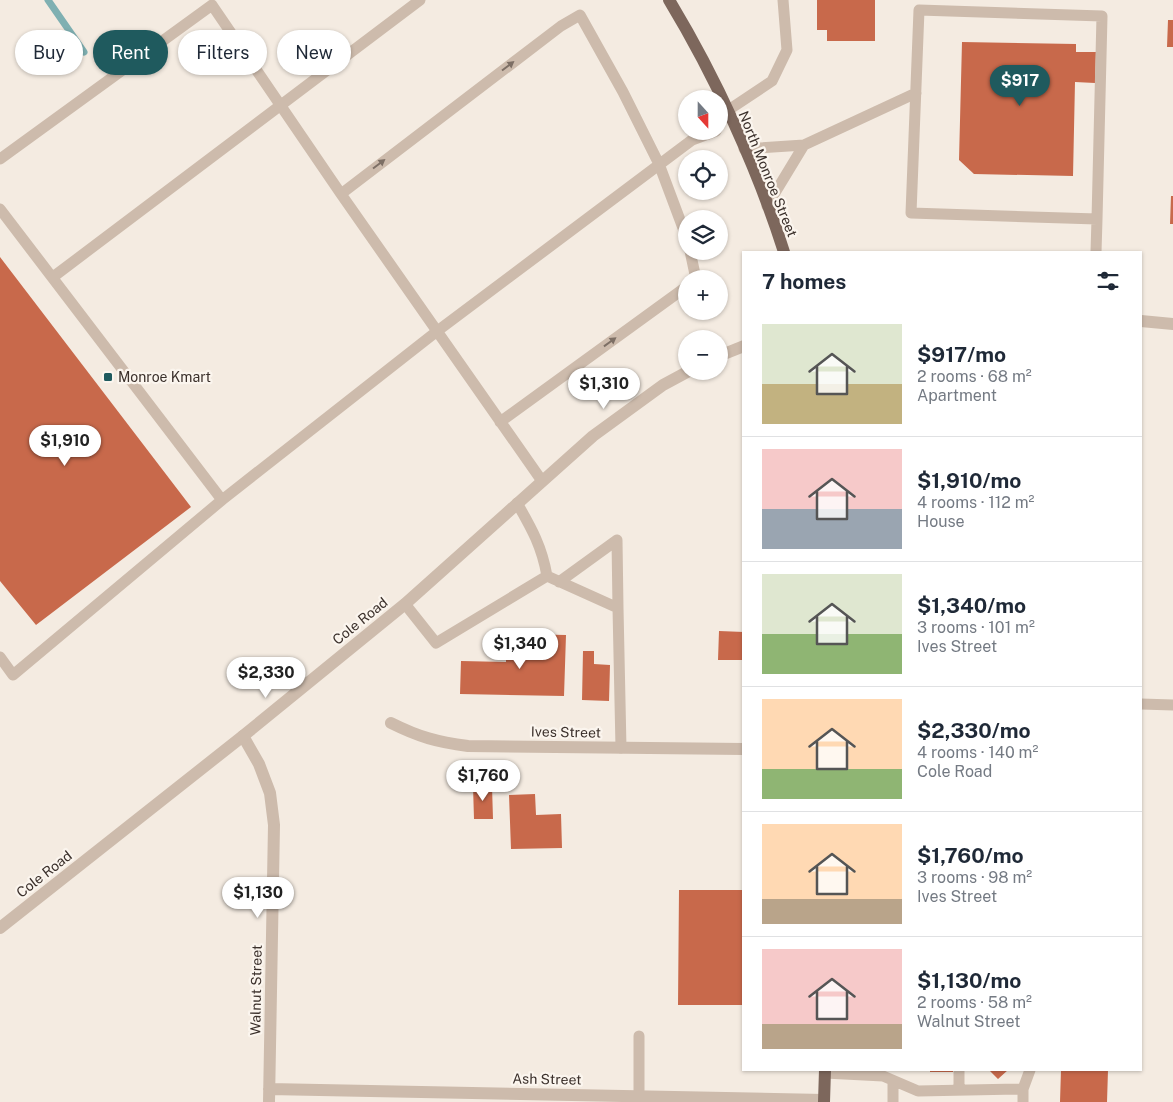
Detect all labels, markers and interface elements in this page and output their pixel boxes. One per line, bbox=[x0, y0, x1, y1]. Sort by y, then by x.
chip: Buy bbox=[15, 30, 83, 75]
chip: Rent bbox=[93, 30, 168, 75]
chip: Filters bbox=[178, 30, 267, 75]
chip: New bbox=[277, 30, 351, 75]
one-way arrow bbox=[501, 60, 514, 71]
pin: $917 bbox=[990, 64, 1050, 107]
text: $917 bbox=[1001, 71, 1039, 90]
north arrow bbox=[678, 90, 728, 140]
map controls bbox=[678, 90, 728, 380]
street label: North Monroe Street bbox=[735, 109, 801, 239]
button: locate bbox=[678, 150, 728, 200]
one-way arrow bbox=[372, 159, 385, 170]
button: layers bbox=[678, 210, 728, 260]
icon: filters bbox=[1094, 267, 1122, 295]
text: 7 homes bbox=[762, 269, 846, 294]
button: + bbox=[678, 270, 728, 320]
button: − bbox=[678, 330, 728, 380]
one-way arrow bbox=[604, 337, 617, 347]
text: $917/mo bbox=[917, 342, 1006, 367]
icon: home bbox=[802, 344, 862, 404]
text: 2 rooms · 68 m² bbox=[917, 367, 1032, 386]
pin: $1,310 bbox=[563, 368, 645, 410]
place label: Monroe Kmart bbox=[118, 369, 211, 385]
marker: Monroe Kmart bbox=[102, 371, 114, 383]
text: $1,310 bbox=[579, 374, 629, 393]
text: Apartment bbox=[917, 386, 997, 405]
pin: $1,910 bbox=[24, 424, 106, 467]
text: $1,910 bbox=[40, 431, 90, 450]
text: $1,910/mo bbox=[917, 468, 1021, 493]
icon: home bbox=[802, 469, 862, 529]
text: 4 rooms · 112 m² bbox=[917, 493, 1034, 512]
text: House bbox=[917, 512, 965, 531]
text: $1,340/mo bbox=[917, 593, 1026, 618]
street label: Cole Road bbox=[329, 594, 391, 648]
icon: home bbox=[802, 594, 862, 654]
text: 3 rooms · 101 m² bbox=[917, 618, 1035, 637]
pin: $1,340 bbox=[479, 628, 561, 670]
text: $1,340 bbox=[493, 634, 547, 653]
text: Ives Street bbox=[917, 637, 997, 656]
pin: $2,330 bbox=[225, 656, 307, 699]
text: $2,330 bbox=[238, 663, 294, 682]
text: $2,330/mo bbox=[917, 718, 1031, 743]
icon: home bbox=[802, 719, 862, 779]
street label: Ives Street bbox=[531, 723, 601, 741]
text: 4 rooms · 140 m² bbox=[917, 743, 1038, 762]
pin: $1,760 bbox=[442, 760, 524, 802]
text: Cole Road bbox=[917, 762, 992, 781]
text: $1,760 bbox=[457, 766, 509, 785]
text: $1,760/mo bbox=[917, 843, 1024, 868]
icon: home bbox=[802, 844, 862, 904]
street label: Cole Road bbox=[13, 847, 75, 901]
text: 3 rooms · 98 m² bbox=[917, 868, 1032, 887]
pin: $1,130 bbox=[217, 876, 299, 919]
text: $1,130 bbox=[233, 883, 283, 902]
text: Ives Street bbox=[917, 887, 997, 906]
street label: Walnut Street bbox=[247, 945, 265, 1035]
text: $1,130/mo bbox=[917, 968, 1021, 993]
icon: home bbox=[802, 969, 862, 1029]
text: 2 rooms · 58 m² bbox=[917, 993, 1032, 1012]
text: Walnut Street bbox=[917, 1012, 1021, 1031]
street label: Ash Street bbox=[512, 1070, 582, 1088]

